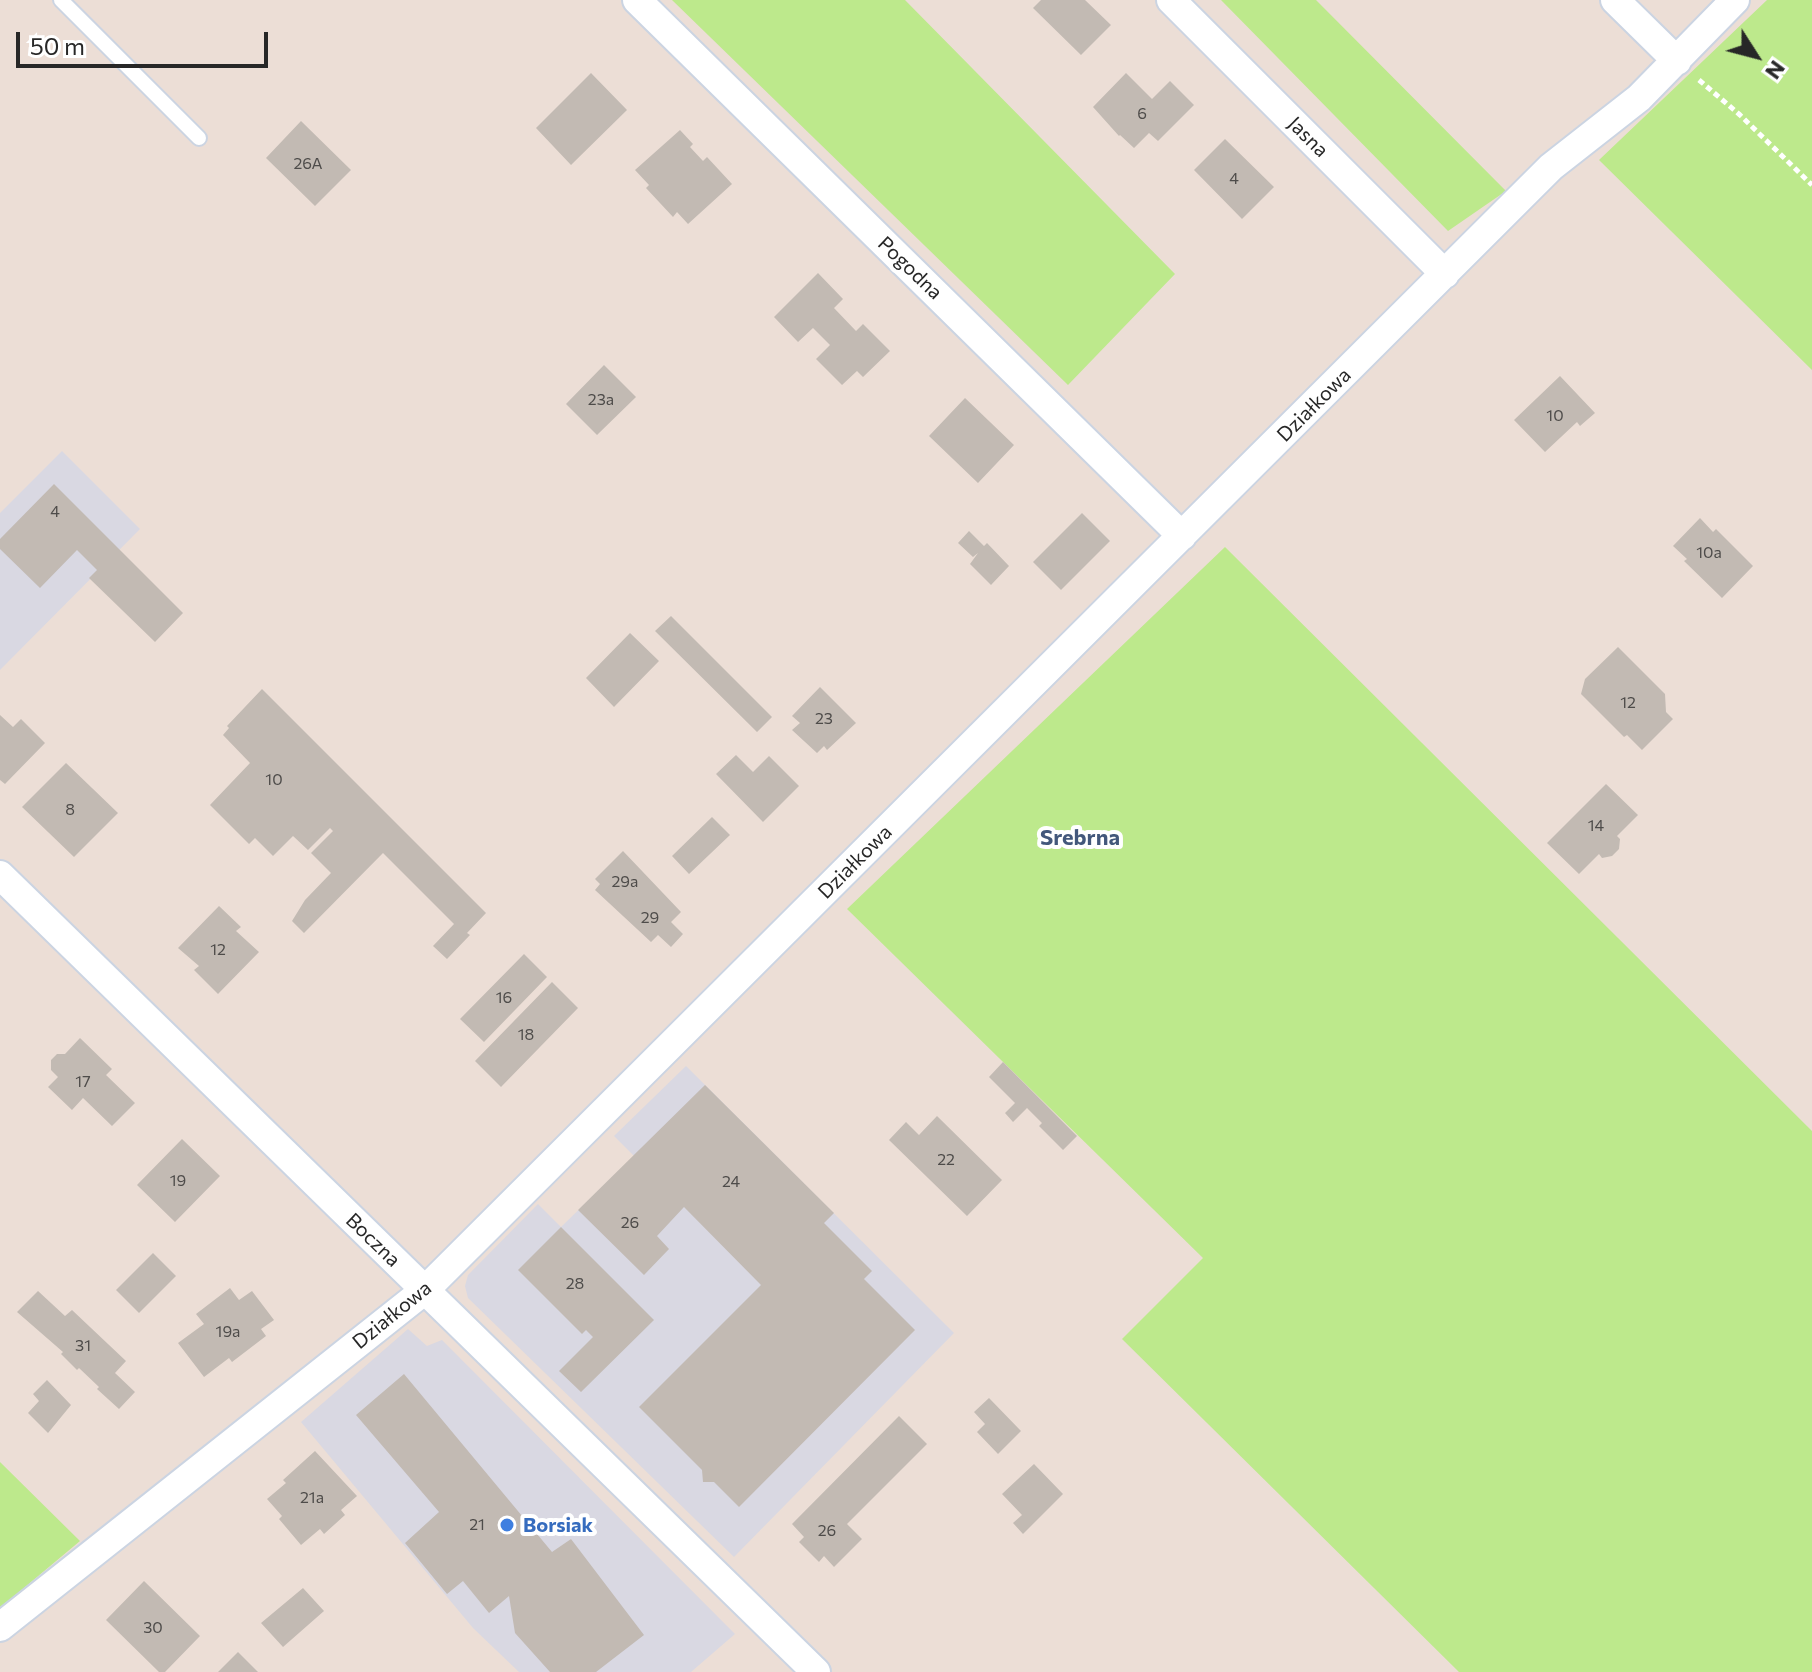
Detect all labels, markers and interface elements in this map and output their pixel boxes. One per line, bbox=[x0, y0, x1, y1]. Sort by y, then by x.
scale bar bbox=[20, 16, 272, 66]
north arrow bbox=[1716, 16, 1796, 96]
text: 50 m bbox=[30, 31, 85, 60]
text: N bbox=[1760, 56, 1792, 85]
house number: 6 bbox=[1137, 104, 1147, 124]
street label: Jasna bbox=[1283, 112, 1333, 162]
house number: 26A bbox=[293, 154, 323, 174]
house number: 4 bbox=[1229, 169, 1239, 189]
street label: Pogodna bbox=[873, 232, 947, 304]
street label: Działkowa bbox=[1272, 363, 1356, 447]
house number: 23a bbox=[588, 390, 614, 410]
house number: 10 bbox=[1546, 406, 1564, 426]
house number: 4 bbox=[50, 502, 60, 522]
house number: 10a bbox=[1696, 543, 1722, 563]
house number: 12 bbox=[1620, 693, 1636, 713]
house number: 23 bbox=[815, 709, 833, 729]
house number: 10 bbox=[265, 770, 283, 790]
house number: 8 bbox=[65, 800, 75, 820]
house number: 14 bbox=[1588, 816, 1604, 836]
street label: Działkowa bbox=[813, 820, 897, 904]
district label: Srebrna bbox=[1040, 825, 1120, 851]
house number: 29a bbox=[612, 872, 638, 892]
house number: 29 bbox=[641, 908, 659, 928]
house number: 12 bbox=[210, 940, 226, 960]
house number: 16 bbox=[496, 988, 512, 1008]
house number: 18 bbox=[518, 1025, 534, 1045]
house number: 17 bbox=[75, 1072, 91, 1092]
house number: 22 bbox=[937, 1150, 955, 1170]
house number: 19 bbox=[170, 1171, 186, 1191]
house number: 24 bbox=[722, 1172, 740, 1192]
street label: Boczna bbox=[341, 1208, 405, 1272]
house number: 26 bbox=[621, 1213, 639, 1233]
house number: 28 bbox=[566, 1274, 584, 1294]
street label: Działkowa bbox=[348, 1276, 436, 1354]
house number: 19a bbox=[216, 1322, 240, 1342]
house number: 31 bbox=[75, 1336, 91, 1356]
house number: 21a bbox=[300, 1488, 324, 1508]
place label: Borsiak bbox=[523, 1513, 593, 1537]
house number: 21 bbox=[469, 1515, 485, 1535]
marker: Borsiak bbox=[498, 1516, 516, 1534]
house number: 26 bbox=[818, 1521, 836, 1541]
house number: 30 bbox=[143, 1618, 163, 1638]

